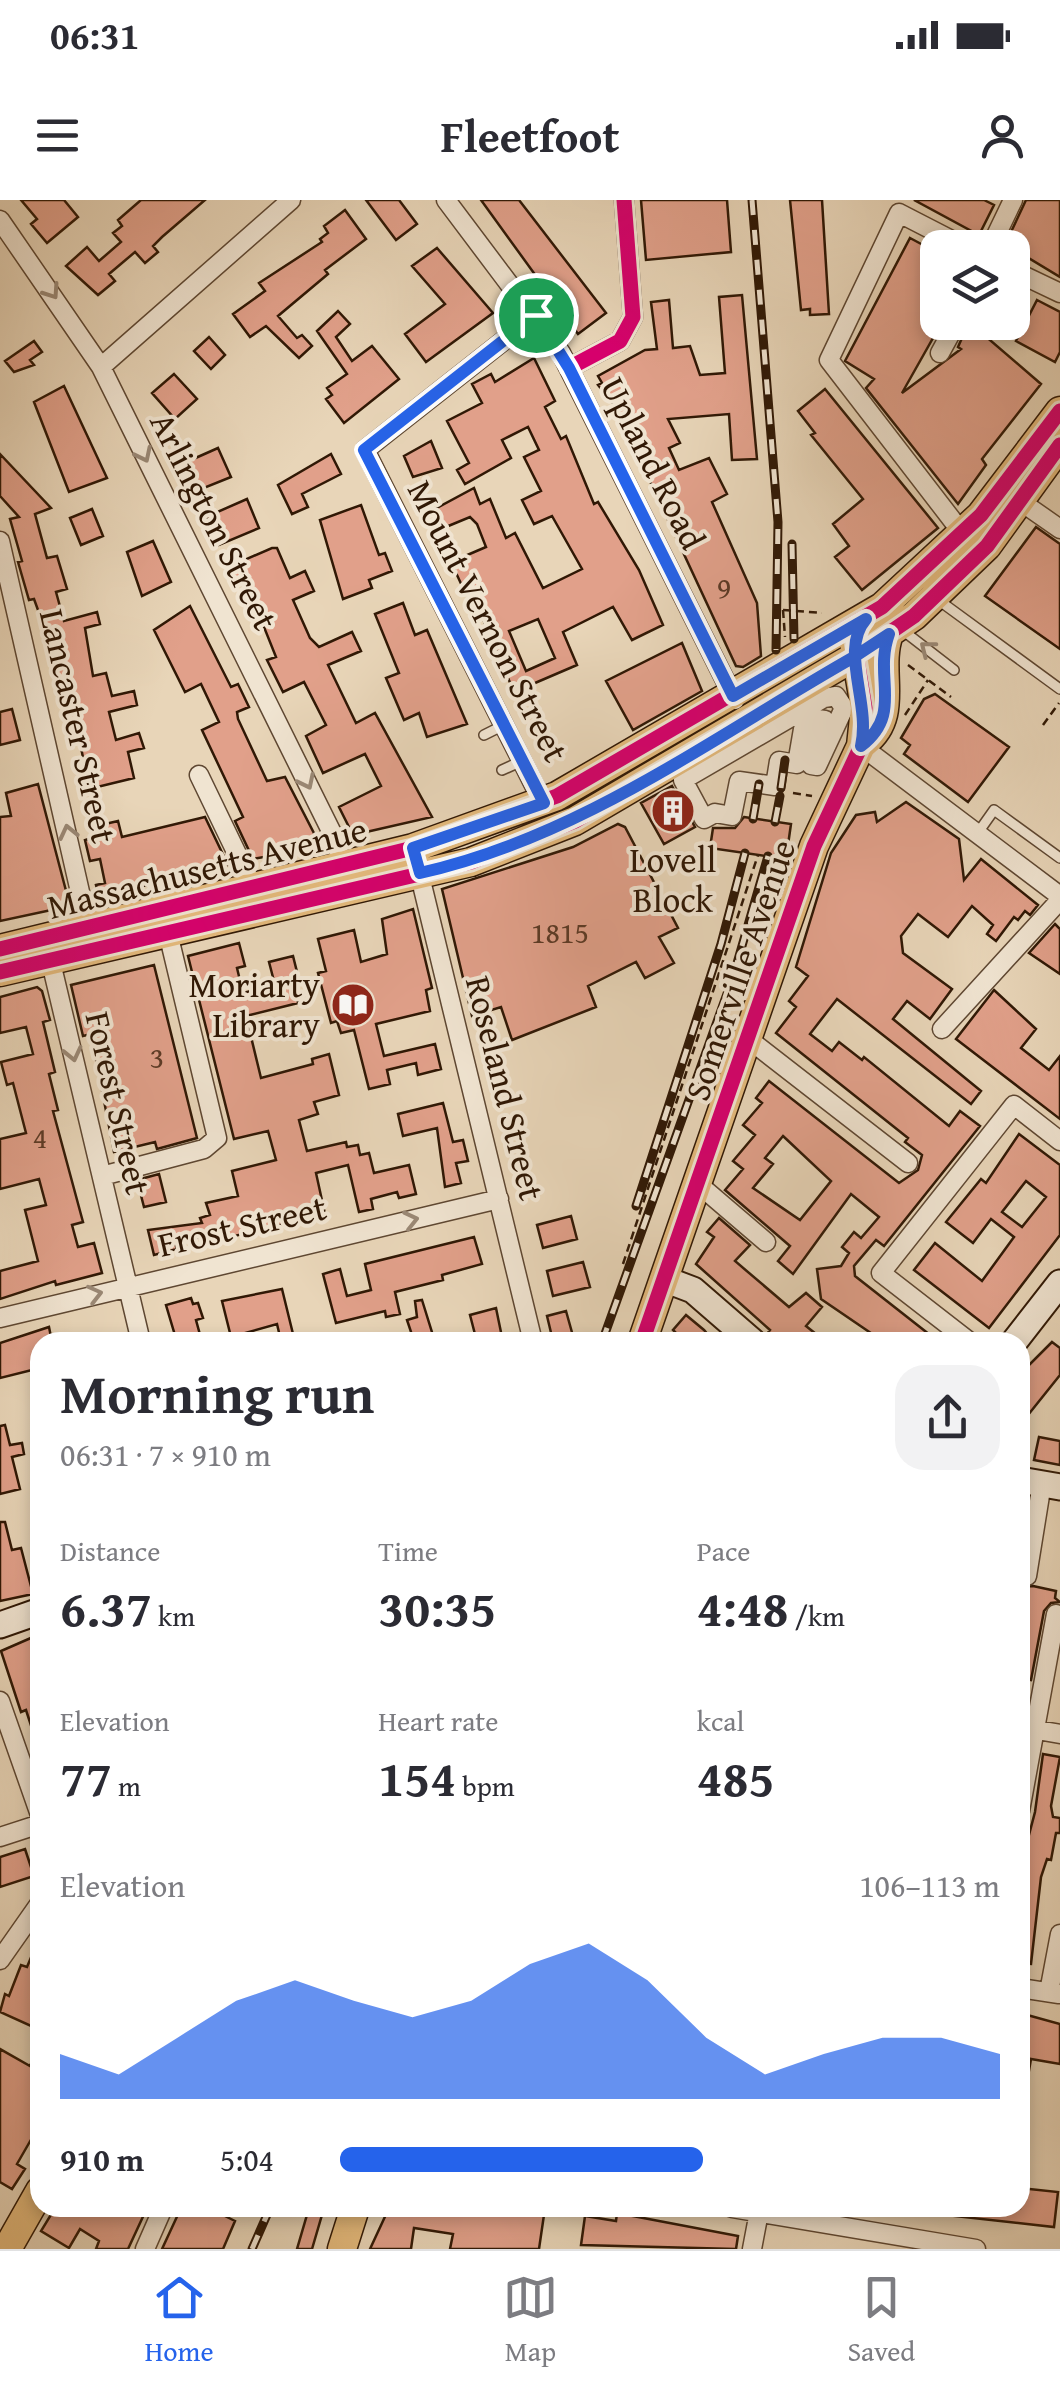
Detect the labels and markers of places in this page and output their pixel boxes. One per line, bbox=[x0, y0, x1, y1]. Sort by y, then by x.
pin bbox=[494, 273, 579, 358]
building icon: Lovell Block bbox=[650, 788, 696, 834]
place label: Lovell Block bbox=[630, 834, 717, 925]
place label: Moriarty Library bbox=[188, 959, 321, 1050]
library icon: Moriarty Library bbox=[330, 982, 376, 1028]

